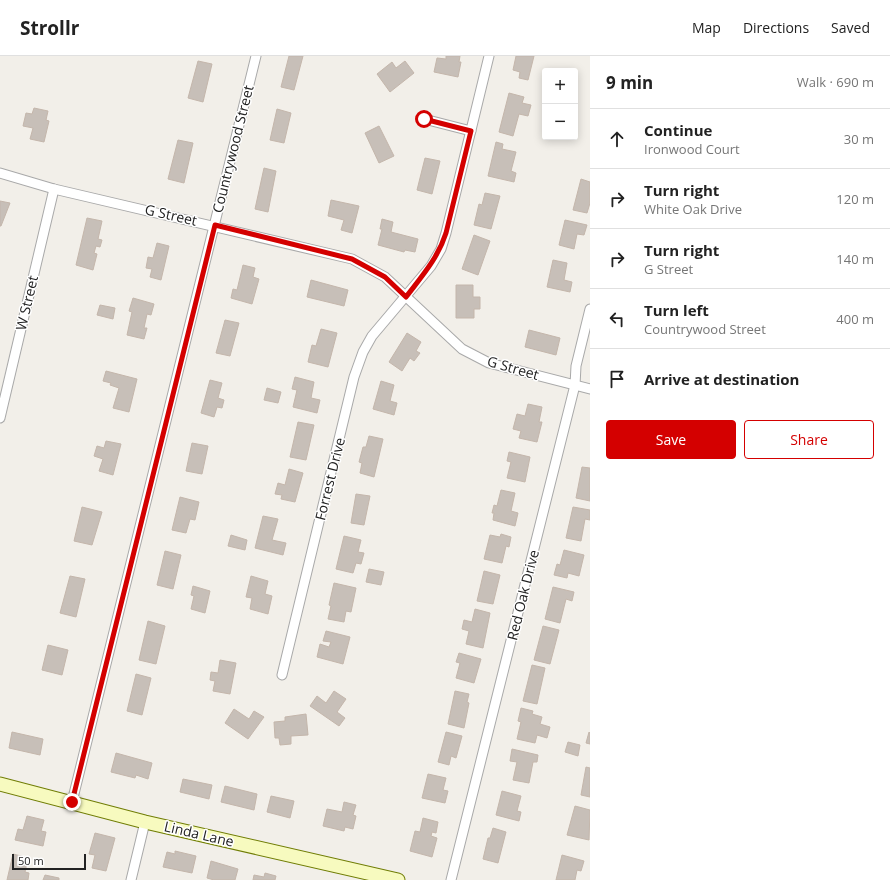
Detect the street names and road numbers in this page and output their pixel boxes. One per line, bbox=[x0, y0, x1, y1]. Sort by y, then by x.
street label: Countrywood Street bbox=[207, 83, 258, 215]
street label: G Street bbox=[143, 199, 199, 230]
street label: W Street bbox=[11, 274, 42, 332]
street label: G Street bbox=[485, 351, 541, 384]
street label: Forrest Drive bbox=[310, 435, 349, 522]
street label: Red Oak Drive bbox=[502, 548, 543, 642]
street label: Linda Lane bbox=[162, 816, 236, 851]

